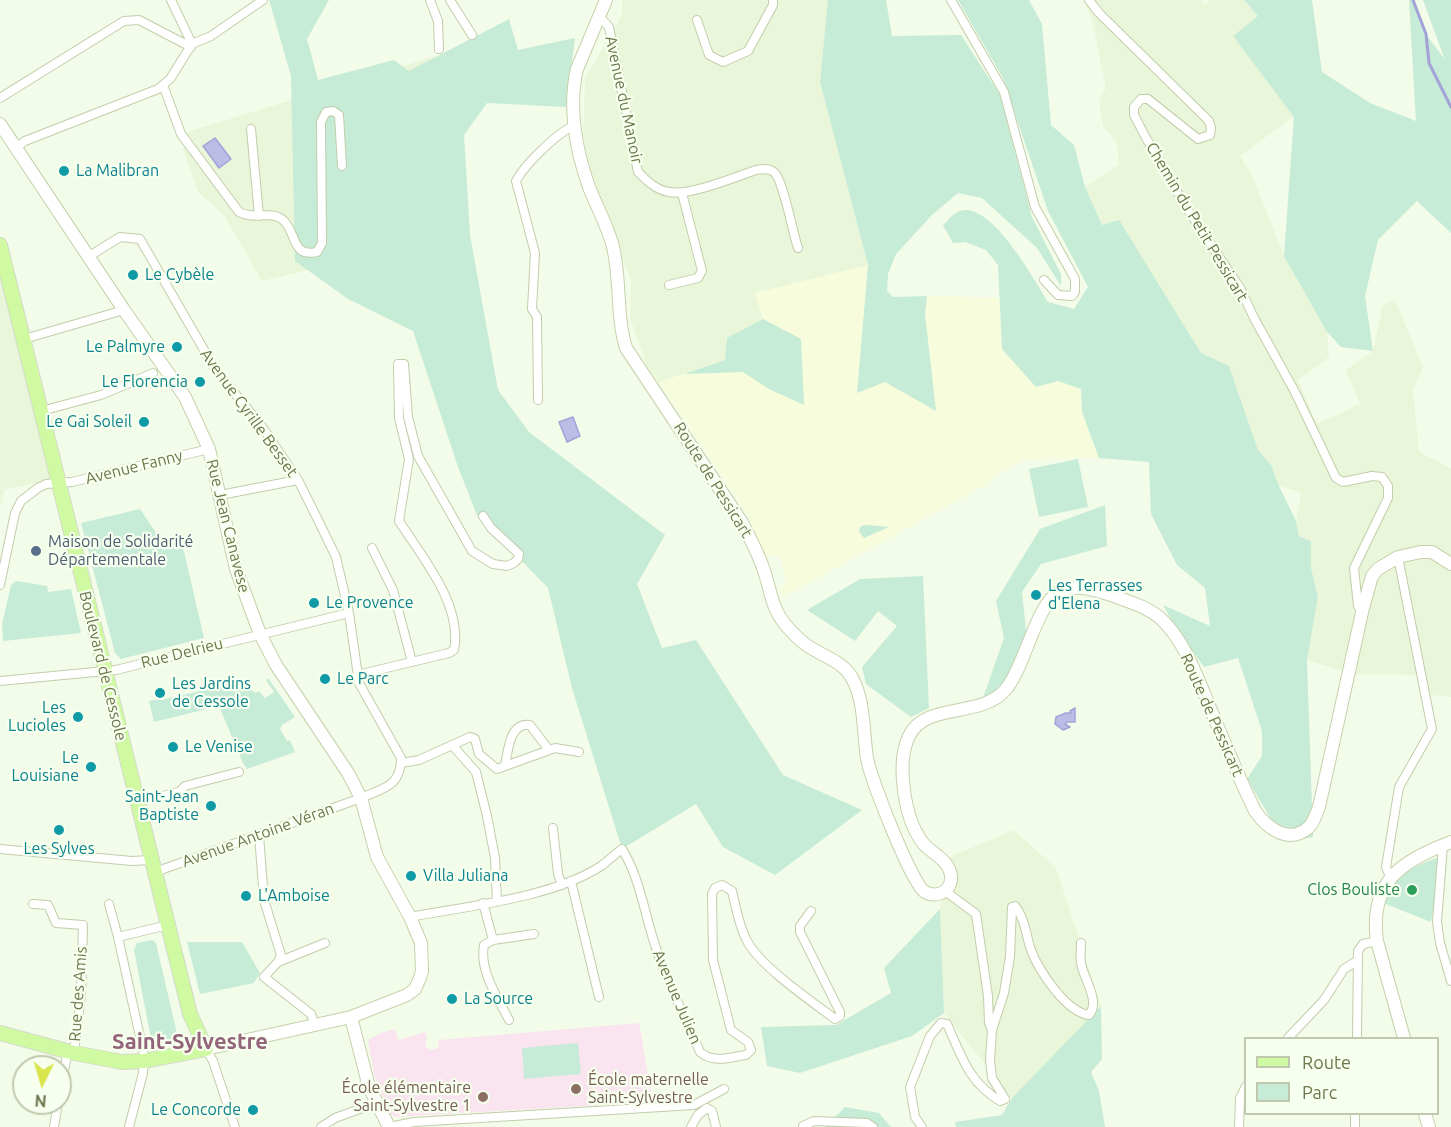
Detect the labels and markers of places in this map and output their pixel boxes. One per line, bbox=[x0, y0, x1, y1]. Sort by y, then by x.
place label: La Malibran bbox=[76, 161, 159, 181]
marker: La Malibran bbox=[57, 164, 71, 178]
place label: Le Cybèle bbox=[145, 265, 214, 285]
marker: Le Cybèle bbox=[126, 268, 140, 282]
place label: Le Palmyre bbox=[86, 337, 165, 357]
marker: Le Palmyre bbox=[170, 340, 184, 354]
place label: Le Florencia bbox=[102, 372, 188, 392]
marker: Le Florencia bbox=[193, 375, 207, 389]
place label: Le Gai Soleil bbox=[46, 412, 132, 432]
marker: Le Gai Soleil bbox=[137, 415, 151, 429]
place label: Maison de Solidarité Départementale bbox=[48, 532, 193, 570]
marker: Maison de Solidarité Départementale bbox=[29, 544, 43, 558]
place label: Les Terrasses d'Elena bbox=[1048, 576, 1143, 614]
marker: Les Terrasses d'Elena bbox=[1029, 588, 1043, 602]
place label: Le Provence bbox=[326, 593, 414, 613]
marker: Le Provence bbox=[307, 596, 321, 610]
place label: Le Parc bbox=[337, 669, 389, 689]
marker: Le Parc bbox=[318, 672, 332, 686]
place label: Les Jardins de Cessole bbox=[172, 674, 251, 712]
marker: Les Jardins de Cessole bbox=[153, 686, 167, 700]
place label: Les Lucioles bbox=[8, 698, 66, 736]
marker: Les Lucioles bbox=[71, 710, 85, 724]
place label: Le Venise bbox=[185, 737, 253, 757]
marker: Le Venise bbox=[166, 740, 180, 754]
place label: Le Louisiane bbox=[11, 748, 79, 786]
marker: Le Louisiane bbox=[84, 760, 98, 774]
place label: Saint-Jean Baptiste bbox=[125, 787, 199, 825]
marker: Saint-Jean Baptiste bbox=[204, 799, 218, 813]
marker: Les Sylves bbox=[52, 823, 66, 837]
place label: Les Sylves bbox=[23, 839, 95, 859]
place label: Villa Juliana bbox=[423, 866, 509, 886]
marker: Villa Juliana bbox=[404, 869, 418, 883]
place label: Clos Bouliste bbox=[1307, 880, 1400, 900]
marker: Clos Bouliste bbox=[1405, 883, 1419, 897]
place label: L'Amboise bbox=[258, 886, 330, 906]
marker: L'Amboise bbox=[239, 889, 253, 903]
place label: La Source bbox=[464, 989, 533, 1009]
marker: La Source bbox=[445, 992, 459, 1006]
place label: École maternelle Saint-Sylvestre bbox=[588, 1070, 709, 1108]
place label: École élémentaire Saint-Sylvestre 1 bbox=[342, 1078, 471, 1116]
marker: École maternelle Saint-Sylvestre bbox=[569, 1082, 583, 1096]
marker: École élémentaire Saint-Sylvestre 1 bbox=[476, 1090, 490, 1104]
place label: Le Concorde bbox=[151, 1100, 241, 1120]
marker: Le Concorde bbox=[246, 1103, 260, 1117]

